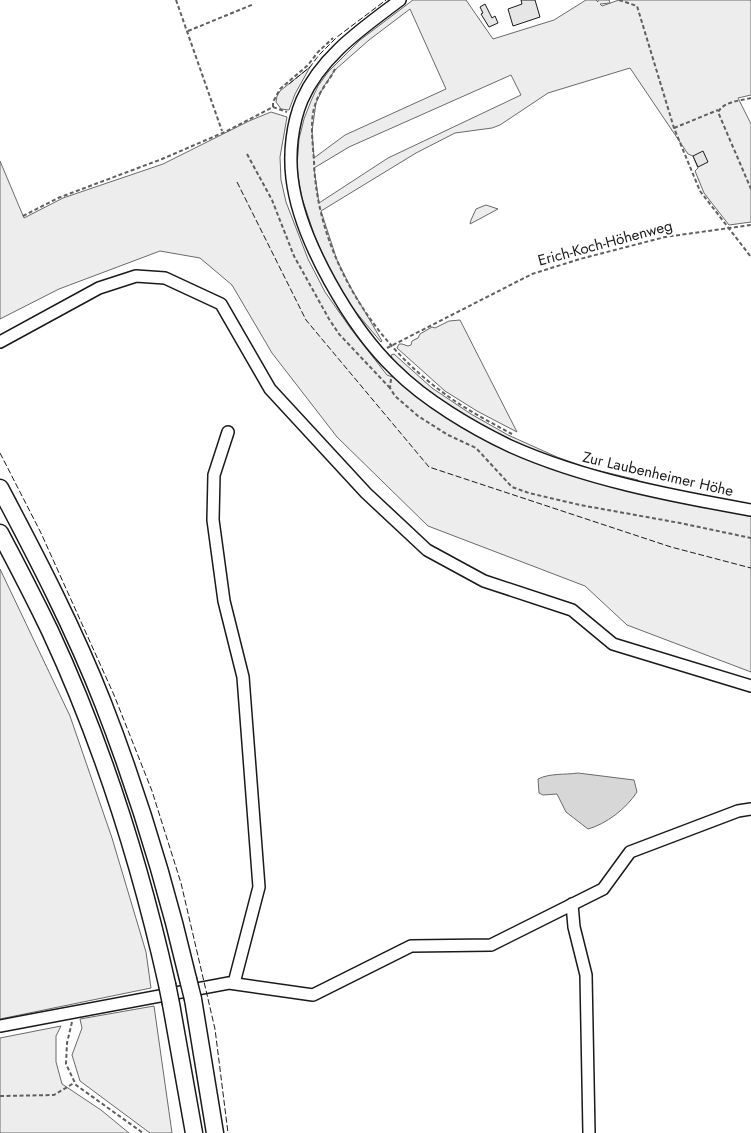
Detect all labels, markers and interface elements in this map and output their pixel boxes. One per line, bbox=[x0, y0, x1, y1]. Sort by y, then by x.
street label: Erich-Koch-Höhenweg bbox=[535, 214, 675, 272]
street label: Zur Laubenheimer Höhe bbox=[580, 446, 736, 502]

